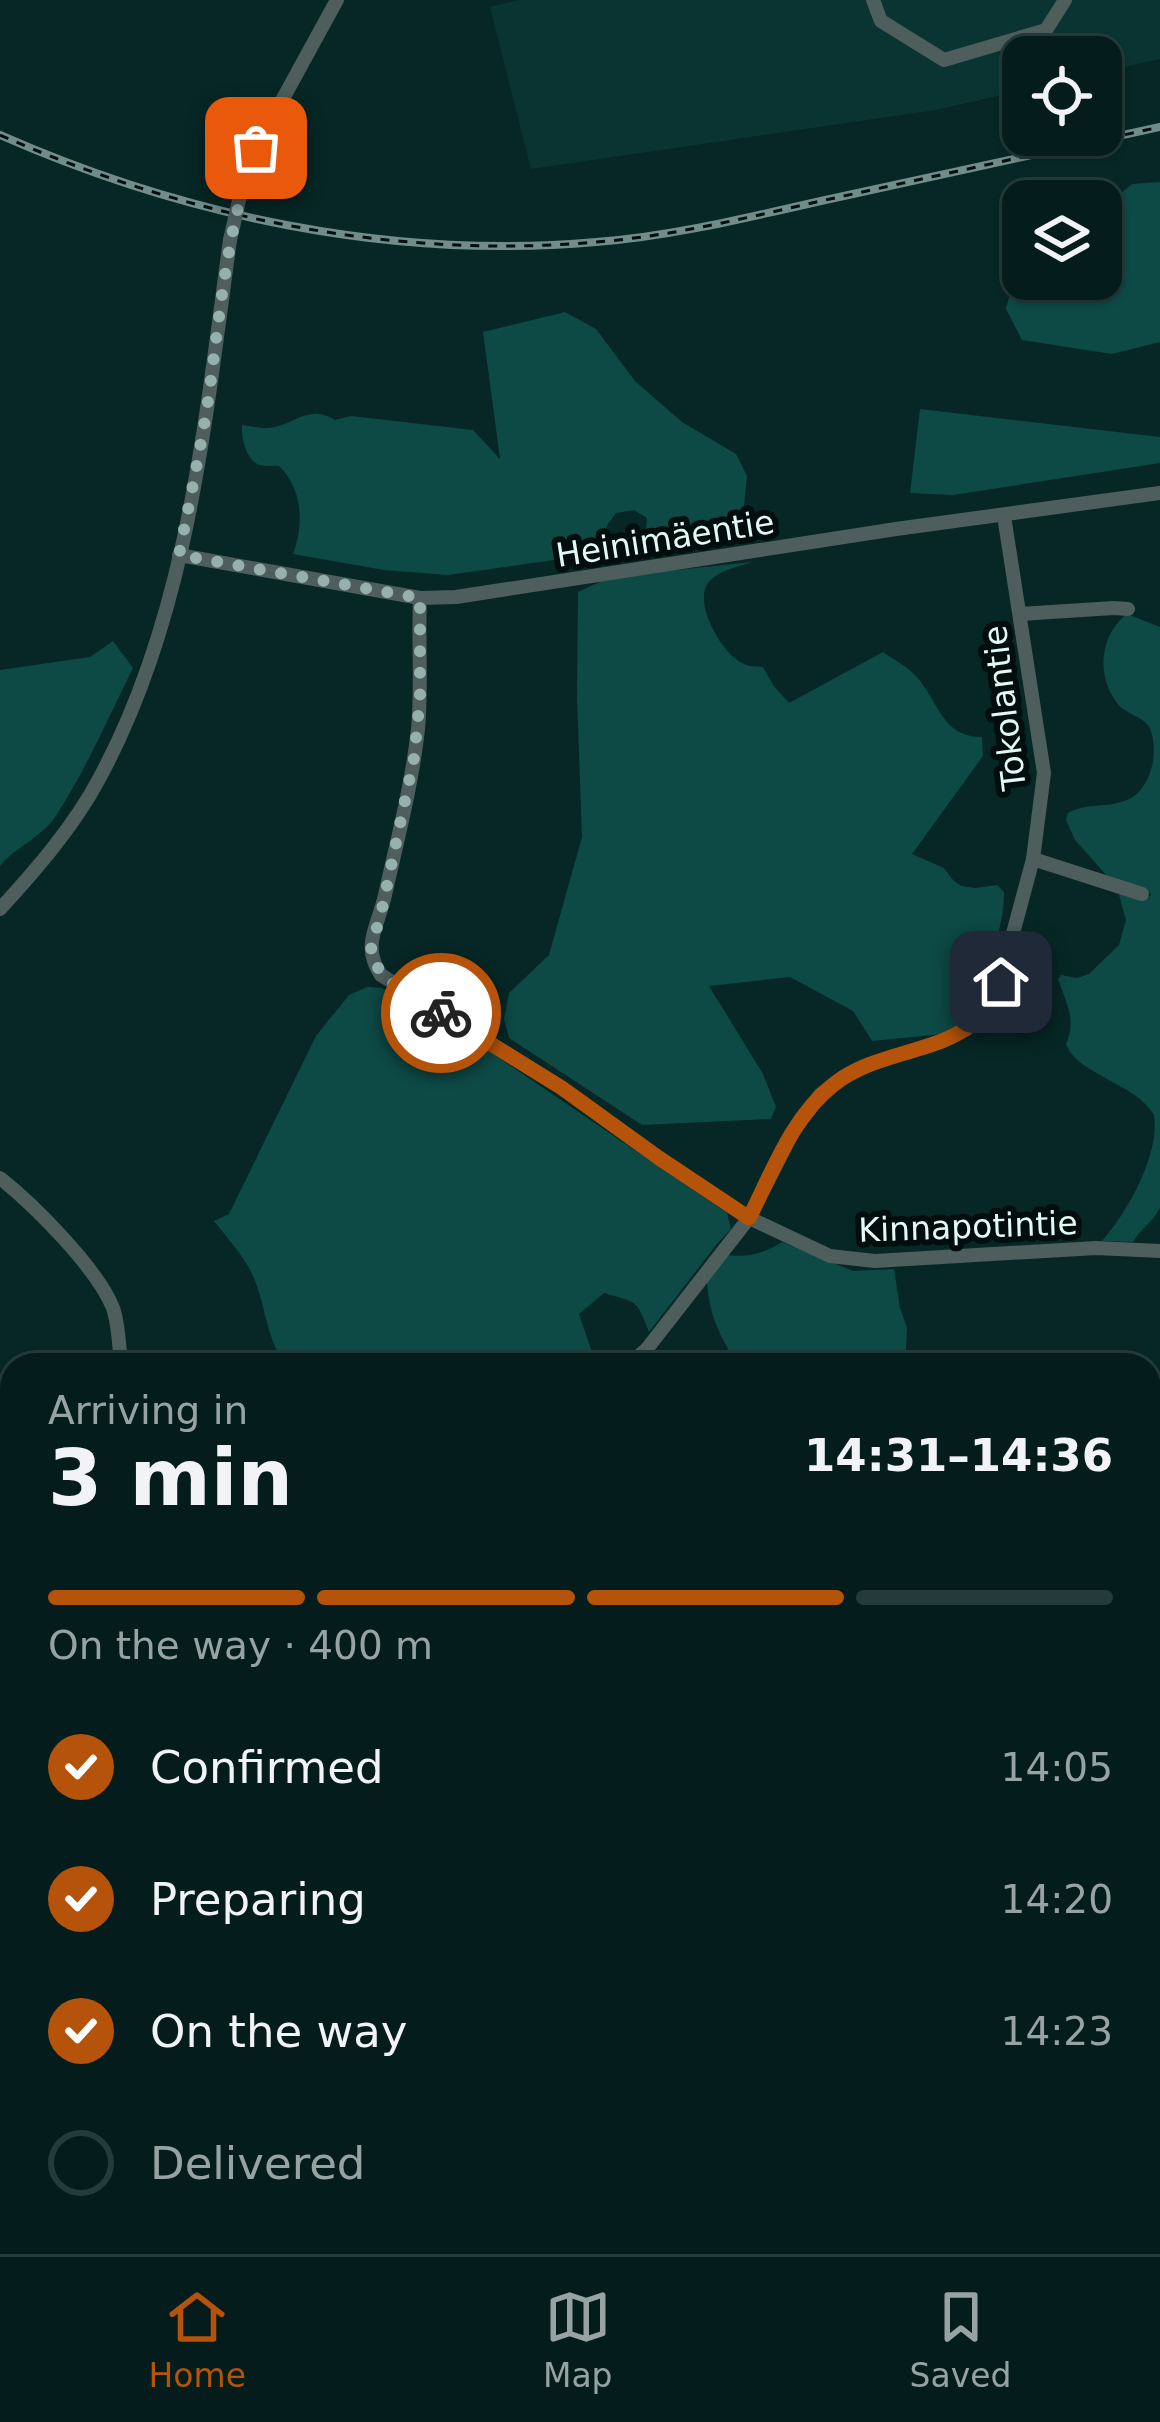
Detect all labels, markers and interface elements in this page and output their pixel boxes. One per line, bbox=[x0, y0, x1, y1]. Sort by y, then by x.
map controls bbox=[1002, 36, 1122, 300]
button: locate bbox=[1002, 36, 1122, 156]
pin bbox=[205, 97, 307, 199]
icon: bag bbox=[223, 115, 289, 181]
button: layers bbox=[1002, 180, 1122, 300]
street label: Heinimäentie bbox=[553, 502, 777, 575]
street label: Tokolantie bbox=[975, 623, 1034, 793]
pin bbox=[950, 931, 1052, 1033]
icon: home bbox=[968, 949, 1034, 1015]
courier bbox=[381, 953, 501, 1073]
icon: bike bbox=[408, 980, 474, 1046]
street label: Kinnapotintie bbox=[858, 1203, 1078, 1250]
text: Arriving in bbox=[48, 1388, 248, 1433]
text: 14:31–14:36 bbox=[804, 1429, 1113, 1482]
text: 3 min bbox=[48, 1433, 293, 1523]
text: On the way · 400 m bbox=[48, 1623, 433, 1668]
icon: check bbox=[48, 1734, 114, 1800]
text: Confirmed bbox=[150, 1741, 384, 1794]
text: 14:05 bbox=[1001, 1745, 1113, 1790]
icon: check bbox=[48, 1866, 114, 1932]
text: Preparing bbox=[150, 1873, 366, 1926]
text: 14:20 bbox=[1001, 1877, 1113, 1922]
icon: check bbox=[48, 1998, 114, 2064]
text: On the way bbox=[150, 2005, 407, 2058]
text: 14:23 bbox=[1001, 2009, 1113, 2054]
text: Delivered bbox=[150, 2137, 365, 2190]
tab: Home bbox=[148, 2284, 246, 2395]
tab: Map bbox=[543, 2284, 613, 2395]
tab: Saved bbox=[910, 2284, 1011, 2395]

